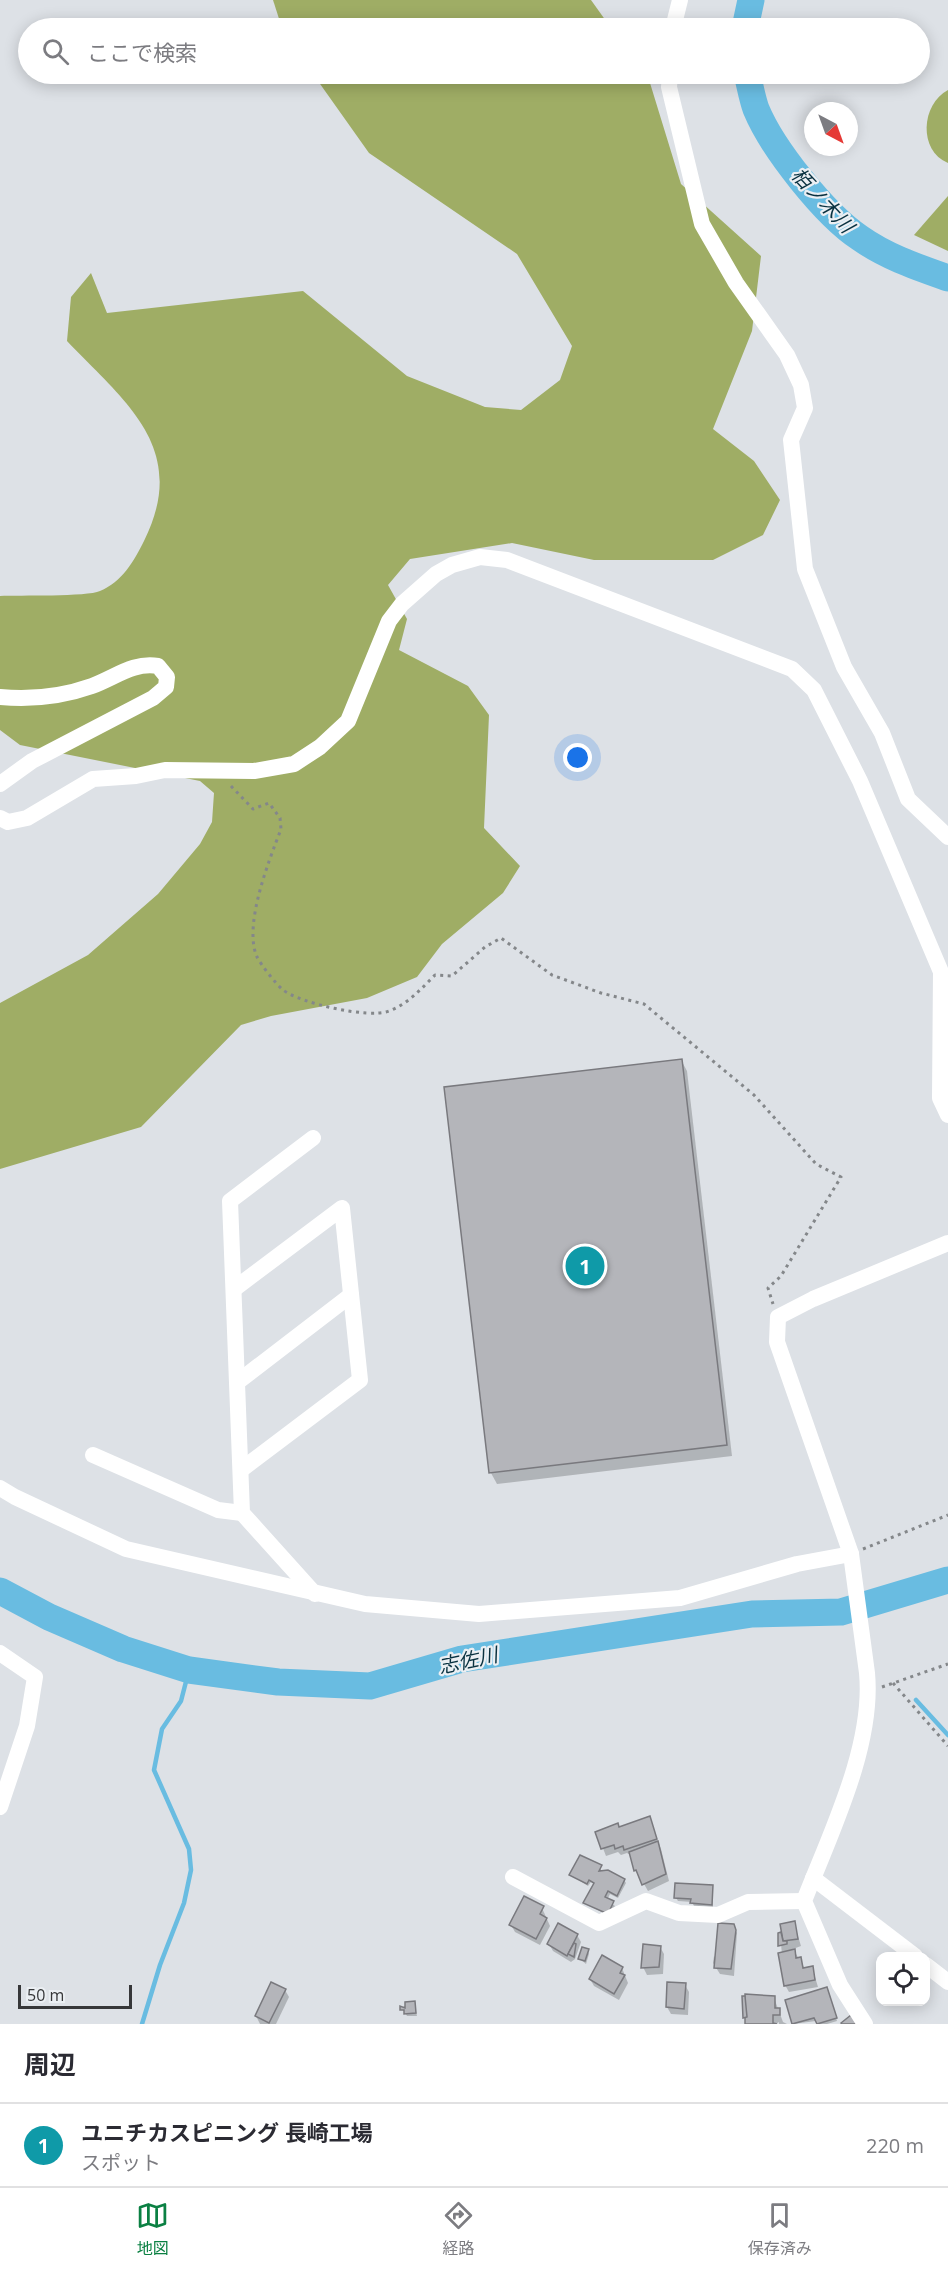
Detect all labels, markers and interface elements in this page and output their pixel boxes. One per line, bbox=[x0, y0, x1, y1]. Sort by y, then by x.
search box bbox=[18, 18, 930, 84]
icon: search bbox=[39, 35, 72, 68]
text: ここで検索 bbox=[87, 37, 197, 67]
north arrow bbox=[804, 102, 858, 156]
water label: 栢ノ木川 bbox=[786, 162, 862, 240]
your location bbox=[563, 743, 592, 772]
pin: 1 bbox=[566, 1244, 604, 1288]
water label: 志佐川 bbox=[436, 1640, 502, 1679]
map controls bbox=[876, 1952, 930, 2006]
button: locate bbox=[876, 1952, 930, 2006]
scale bar bbox=[18, 1982, 132, 2010]
text: 50 m bbox=[27, 1984, 64, 2006]
text: 周辺 bbox=[24, 2046, 76, 2082]
text: ユニチカスピニング 長崎工場 bbox=[81, 2117, 373, 2147]
text: 1 bbox=[38, 2132, 49, 2159]
text: 220 m bbox=[866, 2132, 924, 2159]
text: スポット bbox=[81, 2149, 161, 2176]
tab: 地図 bbox=[136, 2199, 169, 2259]
tab: 経路 bbox=[442, 2199, 475, 2259]
tab: 保存済み bbox=[748, 2199, 812, 2259]

